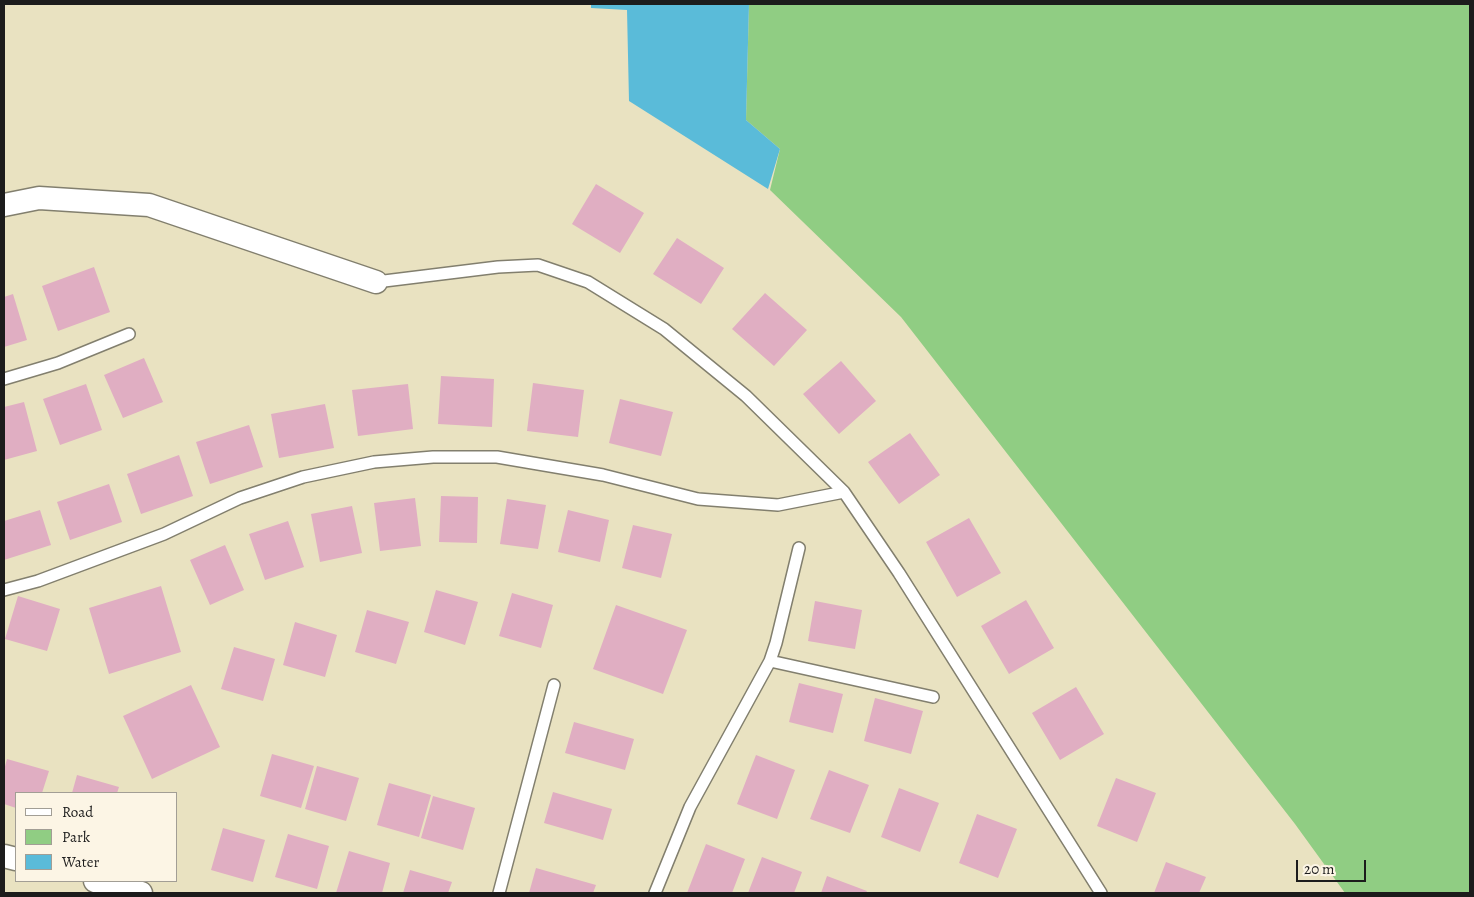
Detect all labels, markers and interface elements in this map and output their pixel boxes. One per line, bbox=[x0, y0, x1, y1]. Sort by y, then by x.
legend bbox=[15, 792, 178, 882]
text: Road bbox=[62, 802, 93, 822]
text: Park bbox=[62, 827, 90, 847]
scale bar bbox=[1299, 850, 1369, 882]
text: Water bbox=[62, 852, 99, 872]
text: 20 m bbox=[1304, 859, 1335, 879]

